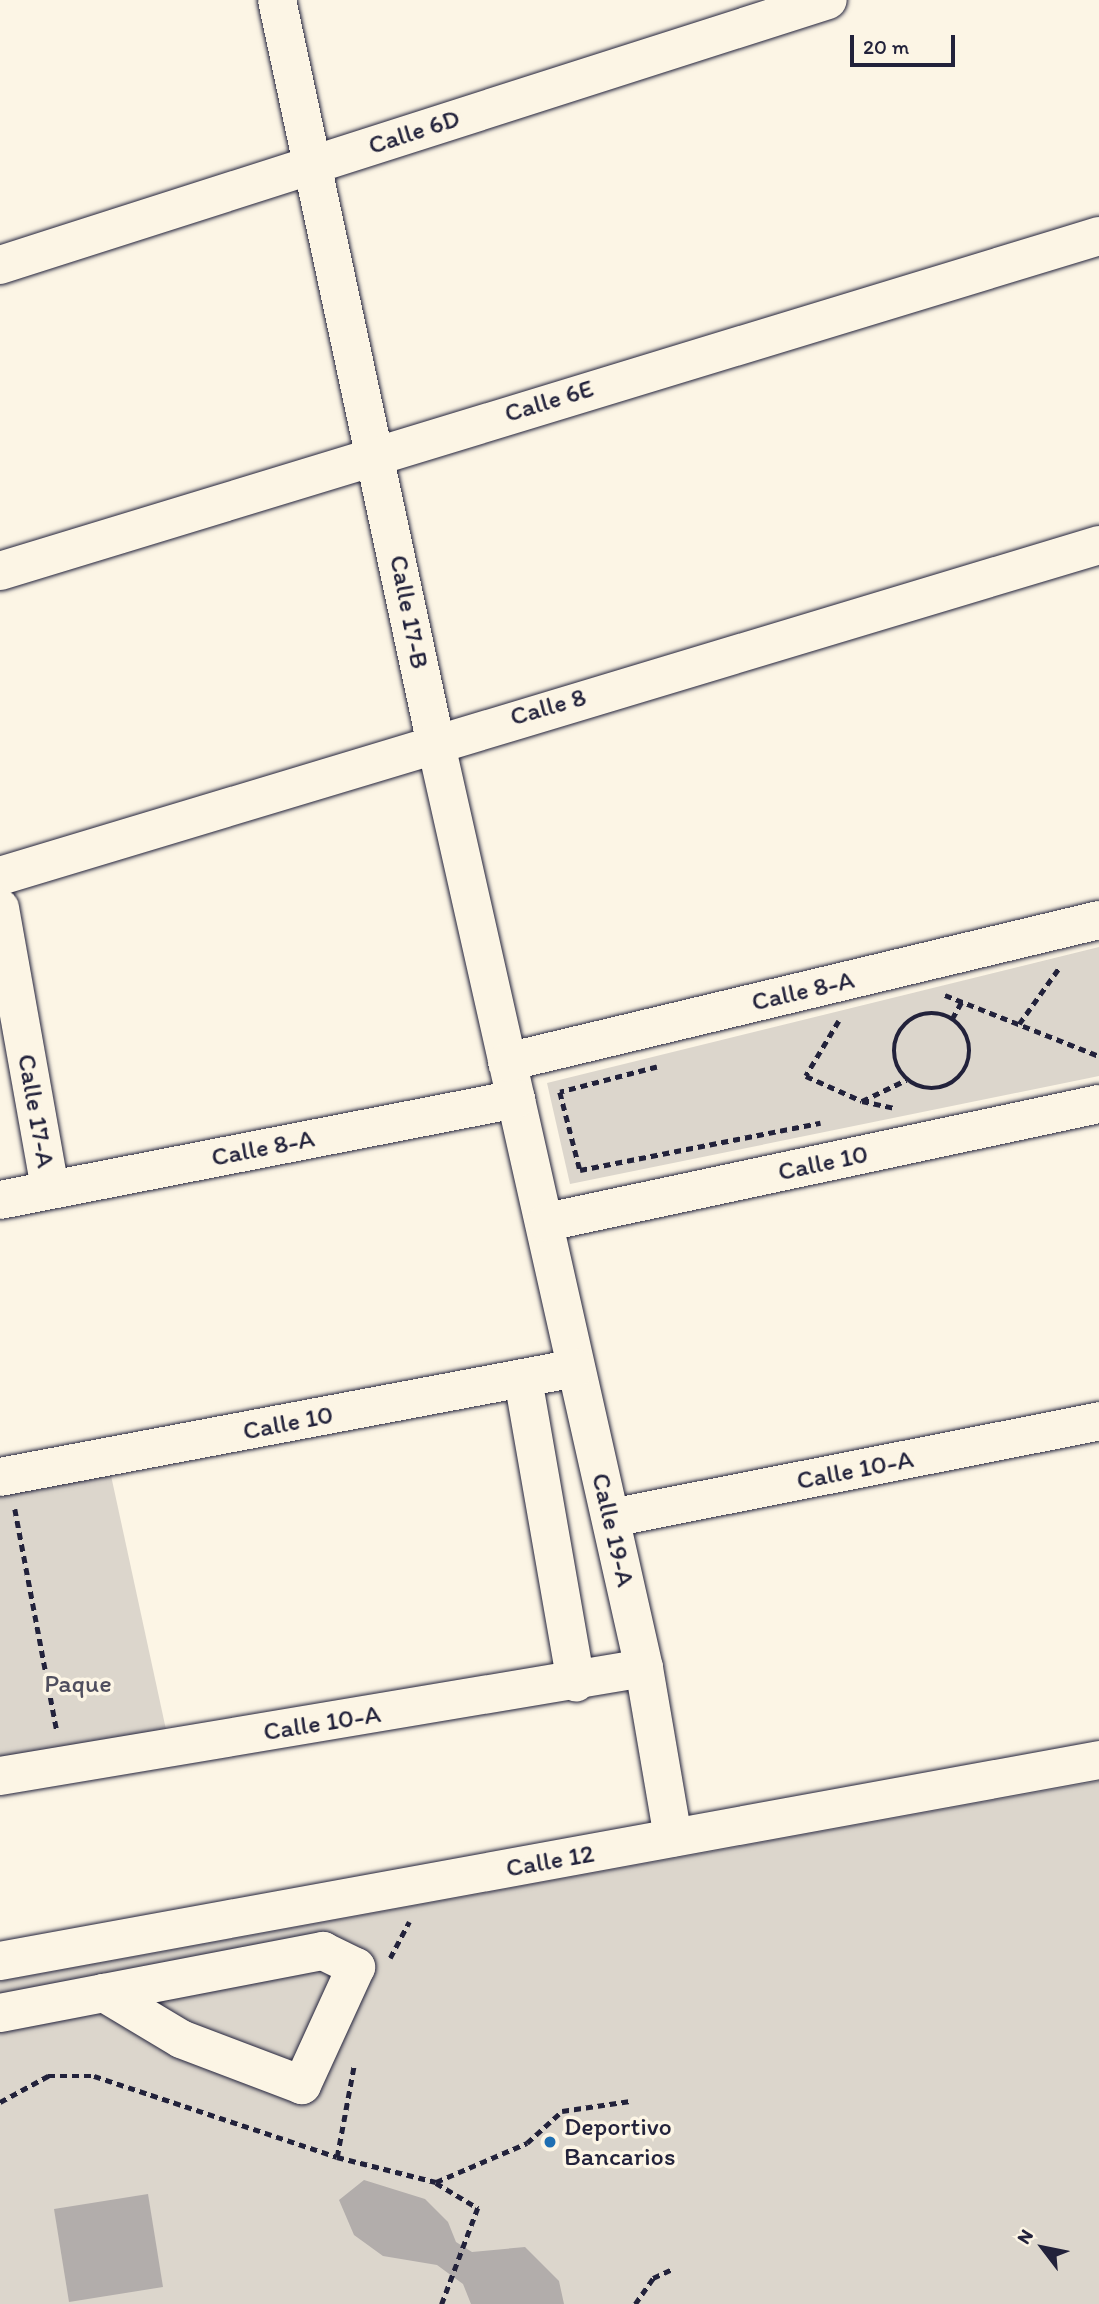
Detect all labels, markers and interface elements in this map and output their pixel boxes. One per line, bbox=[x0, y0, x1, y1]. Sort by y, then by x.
scale bar bbox=[854, 21, 959, 65]
text: 20 m bbox=[863, 34, 909, 59]
street label: Calle 6D bbox=[364, 103, 464, 161]
street label: Calle 6E bbox=[501, 373, 597, 429]
street label: Calle 17-B bbox=[383, 552, 435, 672]
street label: Calle 8 bbox=[506, 681, 590, 733]
street label: Calle 8-A bbox=[749, 964, 857, 1018]
street label: Calle 17-A bbox=[11, 1052, 61, 1170]
street label: Calle 8-A bbox=[209, 1123, 317, 1173]
street label: Calle 10 bbox=[775, 1138, 871, 1188]
street label: Calle 10 bbox=[240, 1399, 336, 1447]
street label: Calle 10-A bbox=[794, 1443, 916, 1497]
street label: Calle 19-A bbox=[585, 1470, 641, 1590]
park label: Paque bbox=[44, 1668, 112, 1700]
street label: Calle 10-A bbox=[261, 1698, 383, 1748]
street label: Calle 12 bbox=[504, 1838, 596, 1884]
place label: Deportivo Bancarios bbox=[564, 2111, 675, 2172]
marker: Deportivo Bancarios bbox=[542, 2134, 558, 2150]
north arrow bbox=[1008, 2213, 1078, 2283]
text: N bbox=[1012, 2225, 1038, 2248]

